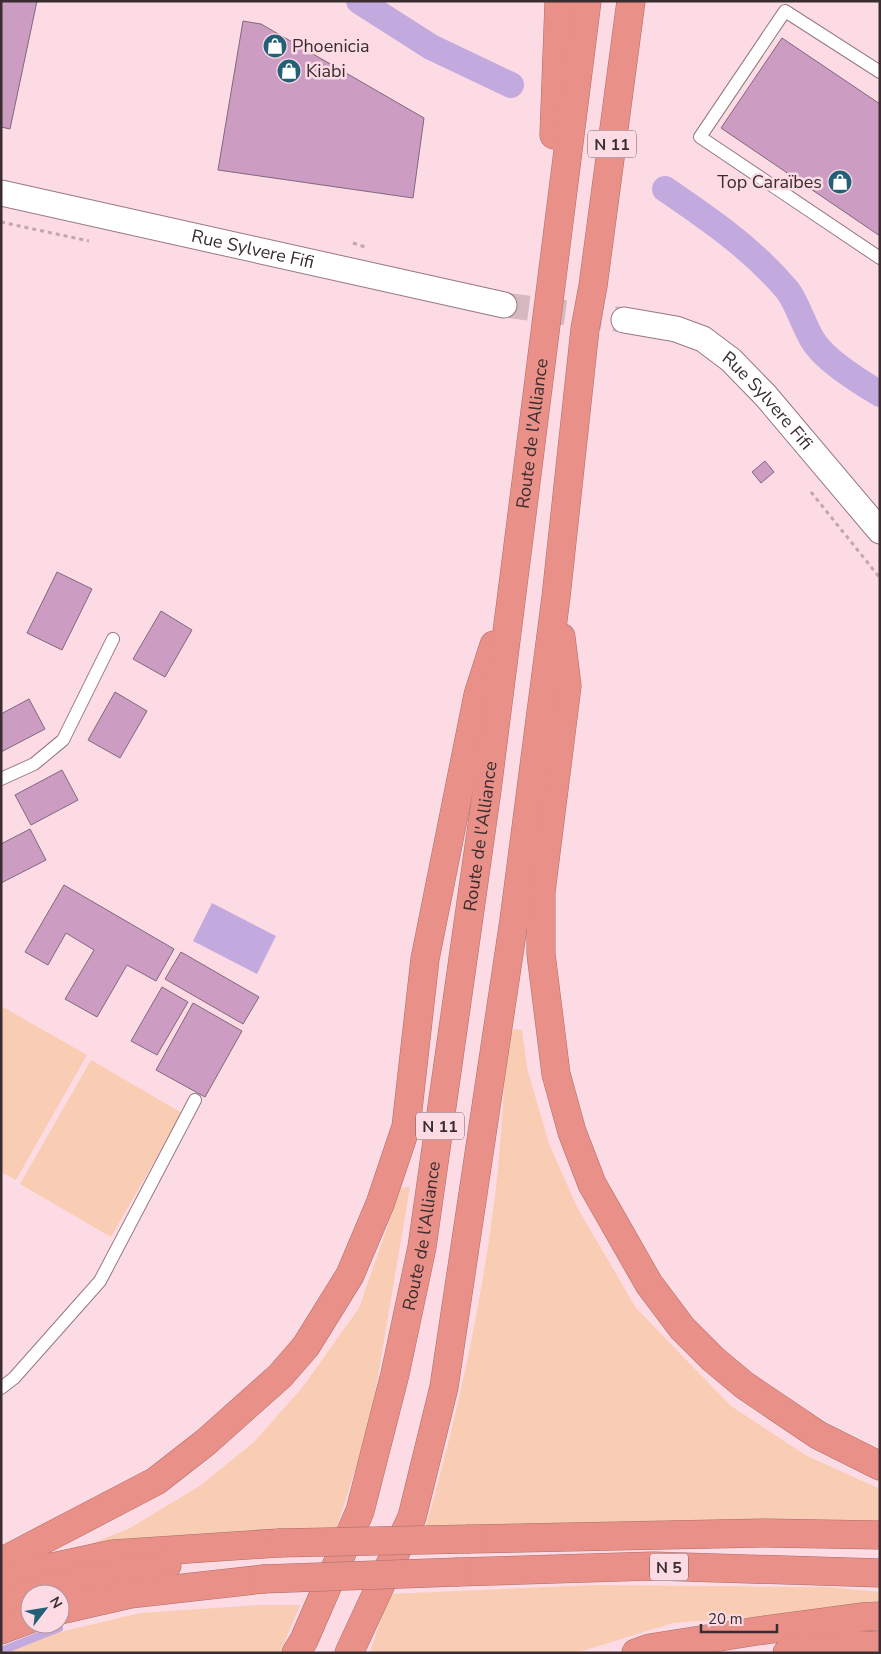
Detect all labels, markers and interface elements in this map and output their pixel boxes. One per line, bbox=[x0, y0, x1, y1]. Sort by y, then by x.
shop icon: Phoenicia bbox=[262, 33, 288, 59]
place label: Phoenicia bbox=[292, 34, 370, 58]
shop icon: Kiabi bbox=[276, 58, 302, 84]
place label: Kiabi bbox=[306, 59, 346, 83]
road number: N 11 bbox=[588, 130, 636, 158]
shop icon: Top Caraïbes bbox=[827, 169, 853, 195]
place label: Top Caraïbes bbox=[717, 170, 822, 194]
street label: Rue Sylvere Fifi bbox=[189, 224, 317, 274]
street label: Rue Sylvere Fifi bbox=[717, 346, 818, 455]
street label: Route de l'Alliance bbox=[511, 357, 554, 510]
street label: Route de l'Alliance bbox=[458, 760, 503, 913]
road number: N 11 bbox=[416, 1112, 464, 1140]
street label: Route de l'Alliance bbox=[397, 1160, 446, 1313]
road number: N 5 bbox=[650, 1554, 688, 1580]
north arrow bbox=[20, 1584, 70, 1634]
text: N bbox=[45, 1593, 67, 1612]
scale bar bbox=[701, 1602, 777, 1634]
text: 20 m bbox=[708, 1609, 743, 1629]

